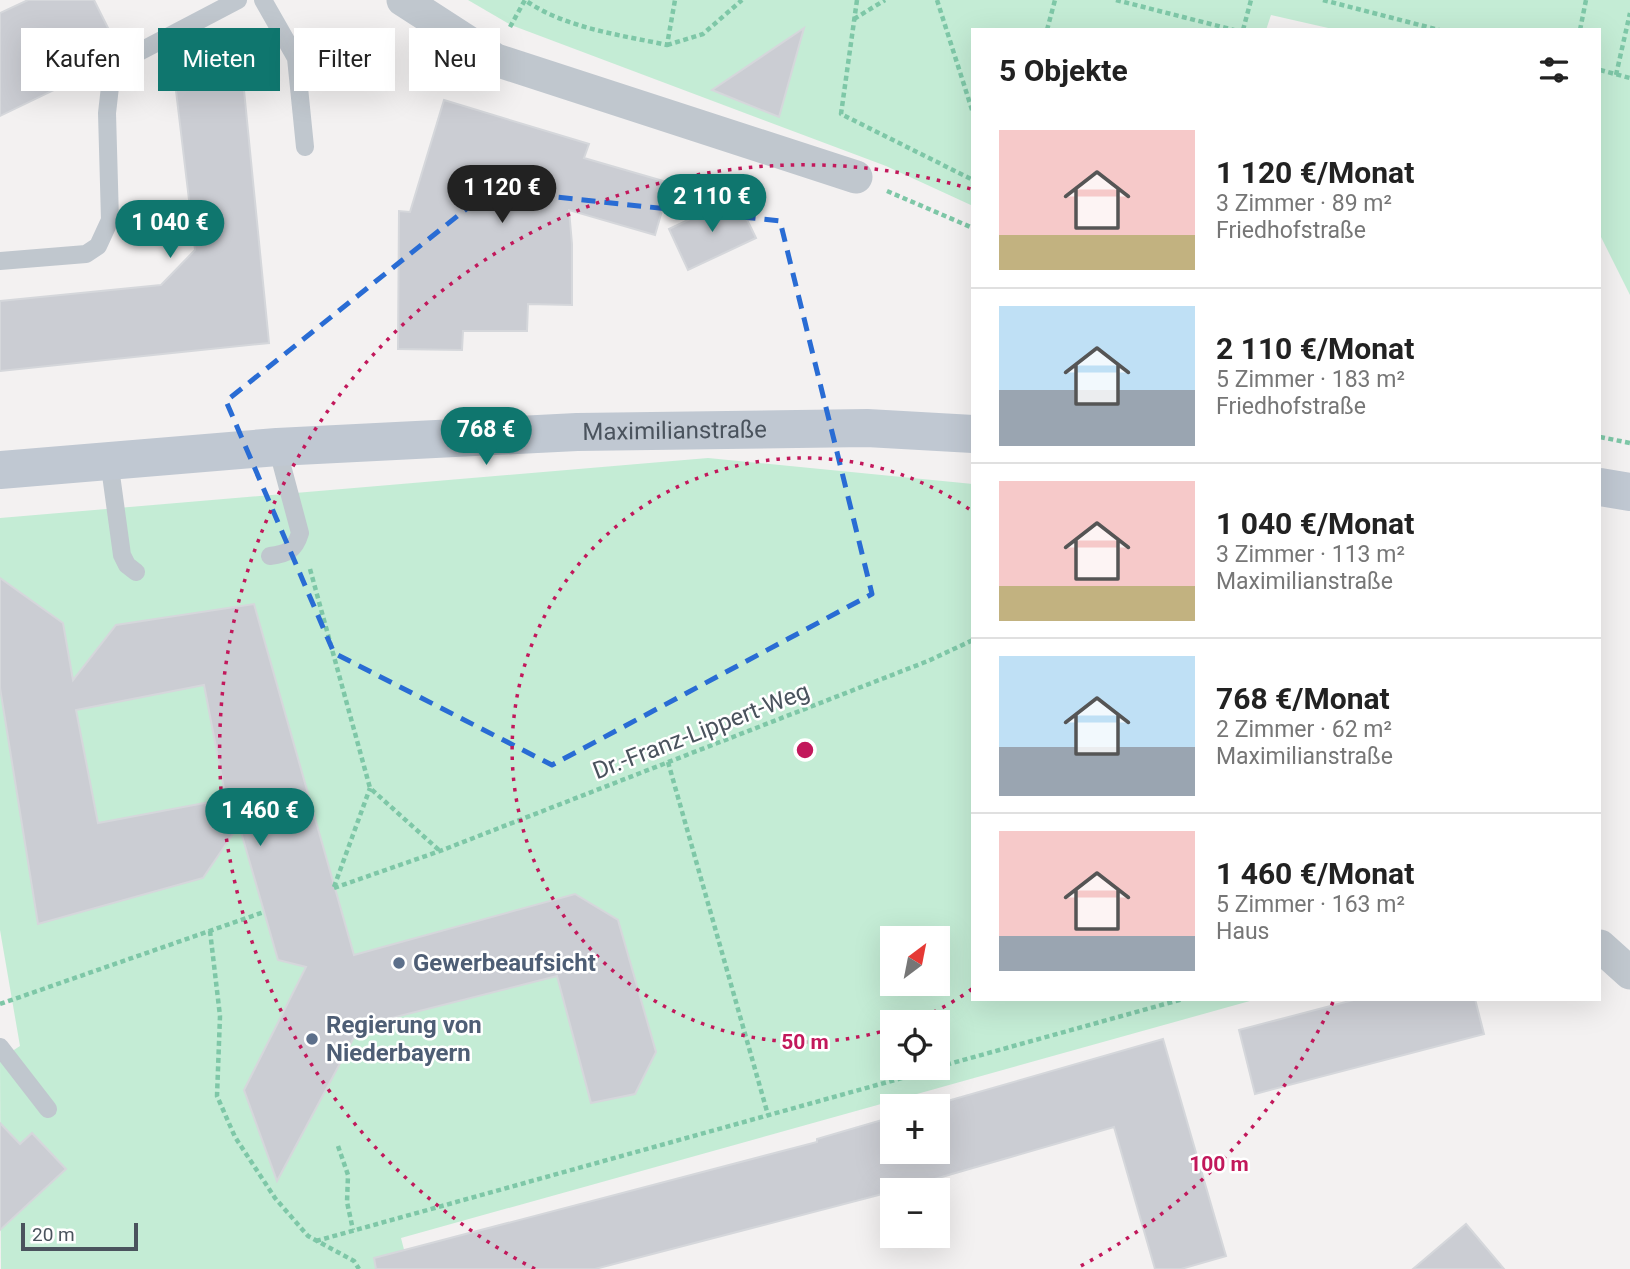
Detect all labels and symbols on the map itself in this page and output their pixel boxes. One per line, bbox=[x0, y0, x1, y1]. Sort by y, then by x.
pin: 1 120 € bbox=[437, 166, 567, 225]
pin: 2 110 € bbox=[647, 174, 777, 234]
pin: 1 040 € bbox=[105, 201, 235, 260]
pin: 768 € bbox=[437, 407, 535, 467]
street label: Maximilianstraße bbox=[582, 415, 767, 446]
street label: Dr.-Franz-Lippert-Weg bbox=[589, 677, 813, 785]
centre of rings bbox=[793, 738, 817, 762]
pin: 1 460 € bbox=[195, 788, 325, 848]
north arrow bbox=[880, 926, 950, 996]
place label: Gewerbeaufsicht bbox=[413, 949, 596, 977]
marker: Gewerbeaufsicht bbox=[391, 955, 407, 971]
place label: Regierung von Niederbayern bbox=[326, 1011, 482, 1067]
text: 50 m bbox=[781, 1030, 829, 1054]
marker: Regierung von Niederbayern bbox=[304, 1031, 320, 1047]
text: 100 m bbox=[1189, 1152, 1249, 1176]
scale bar bbox=[21, 1220, 138, 1252]

